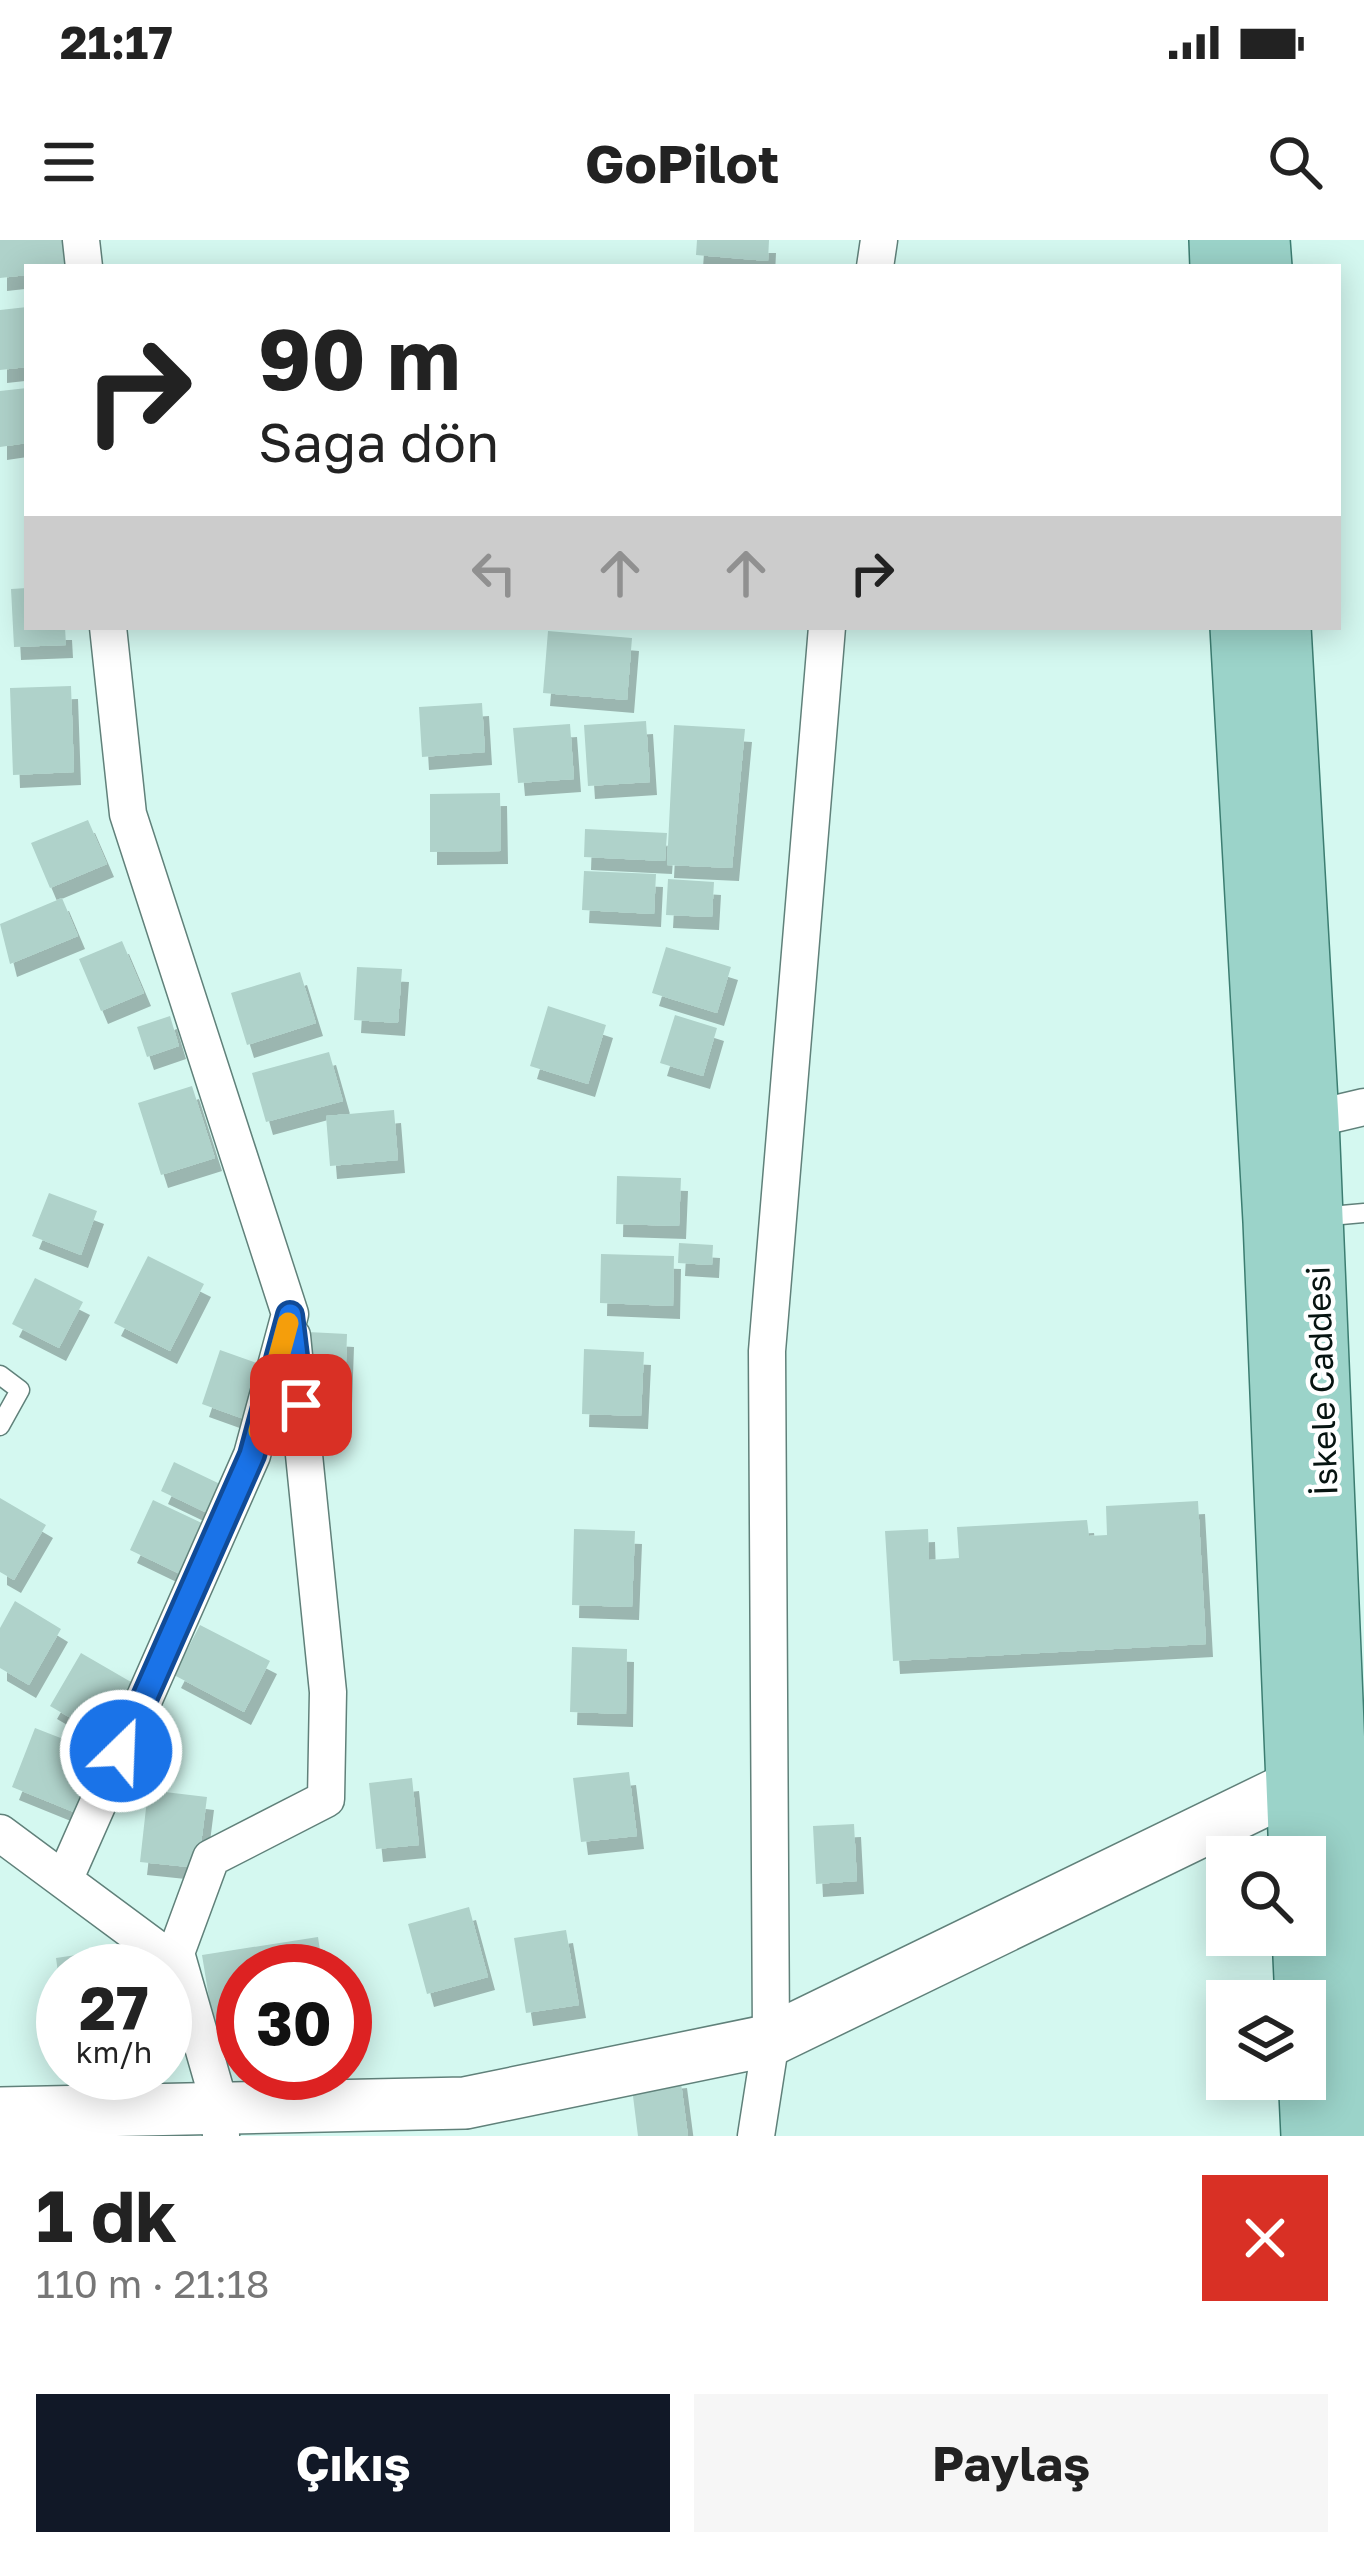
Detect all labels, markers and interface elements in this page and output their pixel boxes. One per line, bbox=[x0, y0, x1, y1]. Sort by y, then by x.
text: 21:17 bbox=[60, 15, 173, 69]
icon: menu bbox=[36, 129, 102, 195]
icon: search bbox=[1262, 129, 1328, 195]
text: GoPilot bbox=[585, 130, 779, 195]
text: 90 m bbox=[258, 308, 460, 408]
icon: right bbox=[60, 312, 216, 468]
text: Sağa dön bbox=[258, 409, 499, 474]
icon: left bbox=[461, 540, 527, 606]
icon: ahead bbox=[587, 540, 653, 606]
icon: ahead bbox=[713, 540, 779, 606]
icon: right bbox=[839, 540, 905, 606]
street label: İskele Caddesi bbox=[1298, 1266, 1344, 1496]
pin bbox=[250, 1354, 352, 1456]
icon: arrive bbox=[268, 1372, 334, 1438]
position arrow bbox=[58, 1688, 184, 1814]
map controls bbox=[1206, 1836, 1326, 2100]
button: search bbox=[1206, 1836, 1326, 1956]
speed limit sign: 30 bbox=[216, 1944, 372, 2100]
text: 27 bbox=[79, 1971, 149, 2043]
button: layers bbox=[1206, 1980, 1326, 2100]
text: km/h bbox=[76, 2034, 152, 2070]
text: 1 dk bbox=[36, 2171, 177, 2258]
button: close bbox=[1202, 2175, 1328, 2301]
text: 110 m · 21:18 bbox=[36, 2260, 269, 2307]
button: Çıkış bbox=[36, 2394, 670, 2532]
button: Paylaş bbox=[694, 2394, 1328, 2532]

